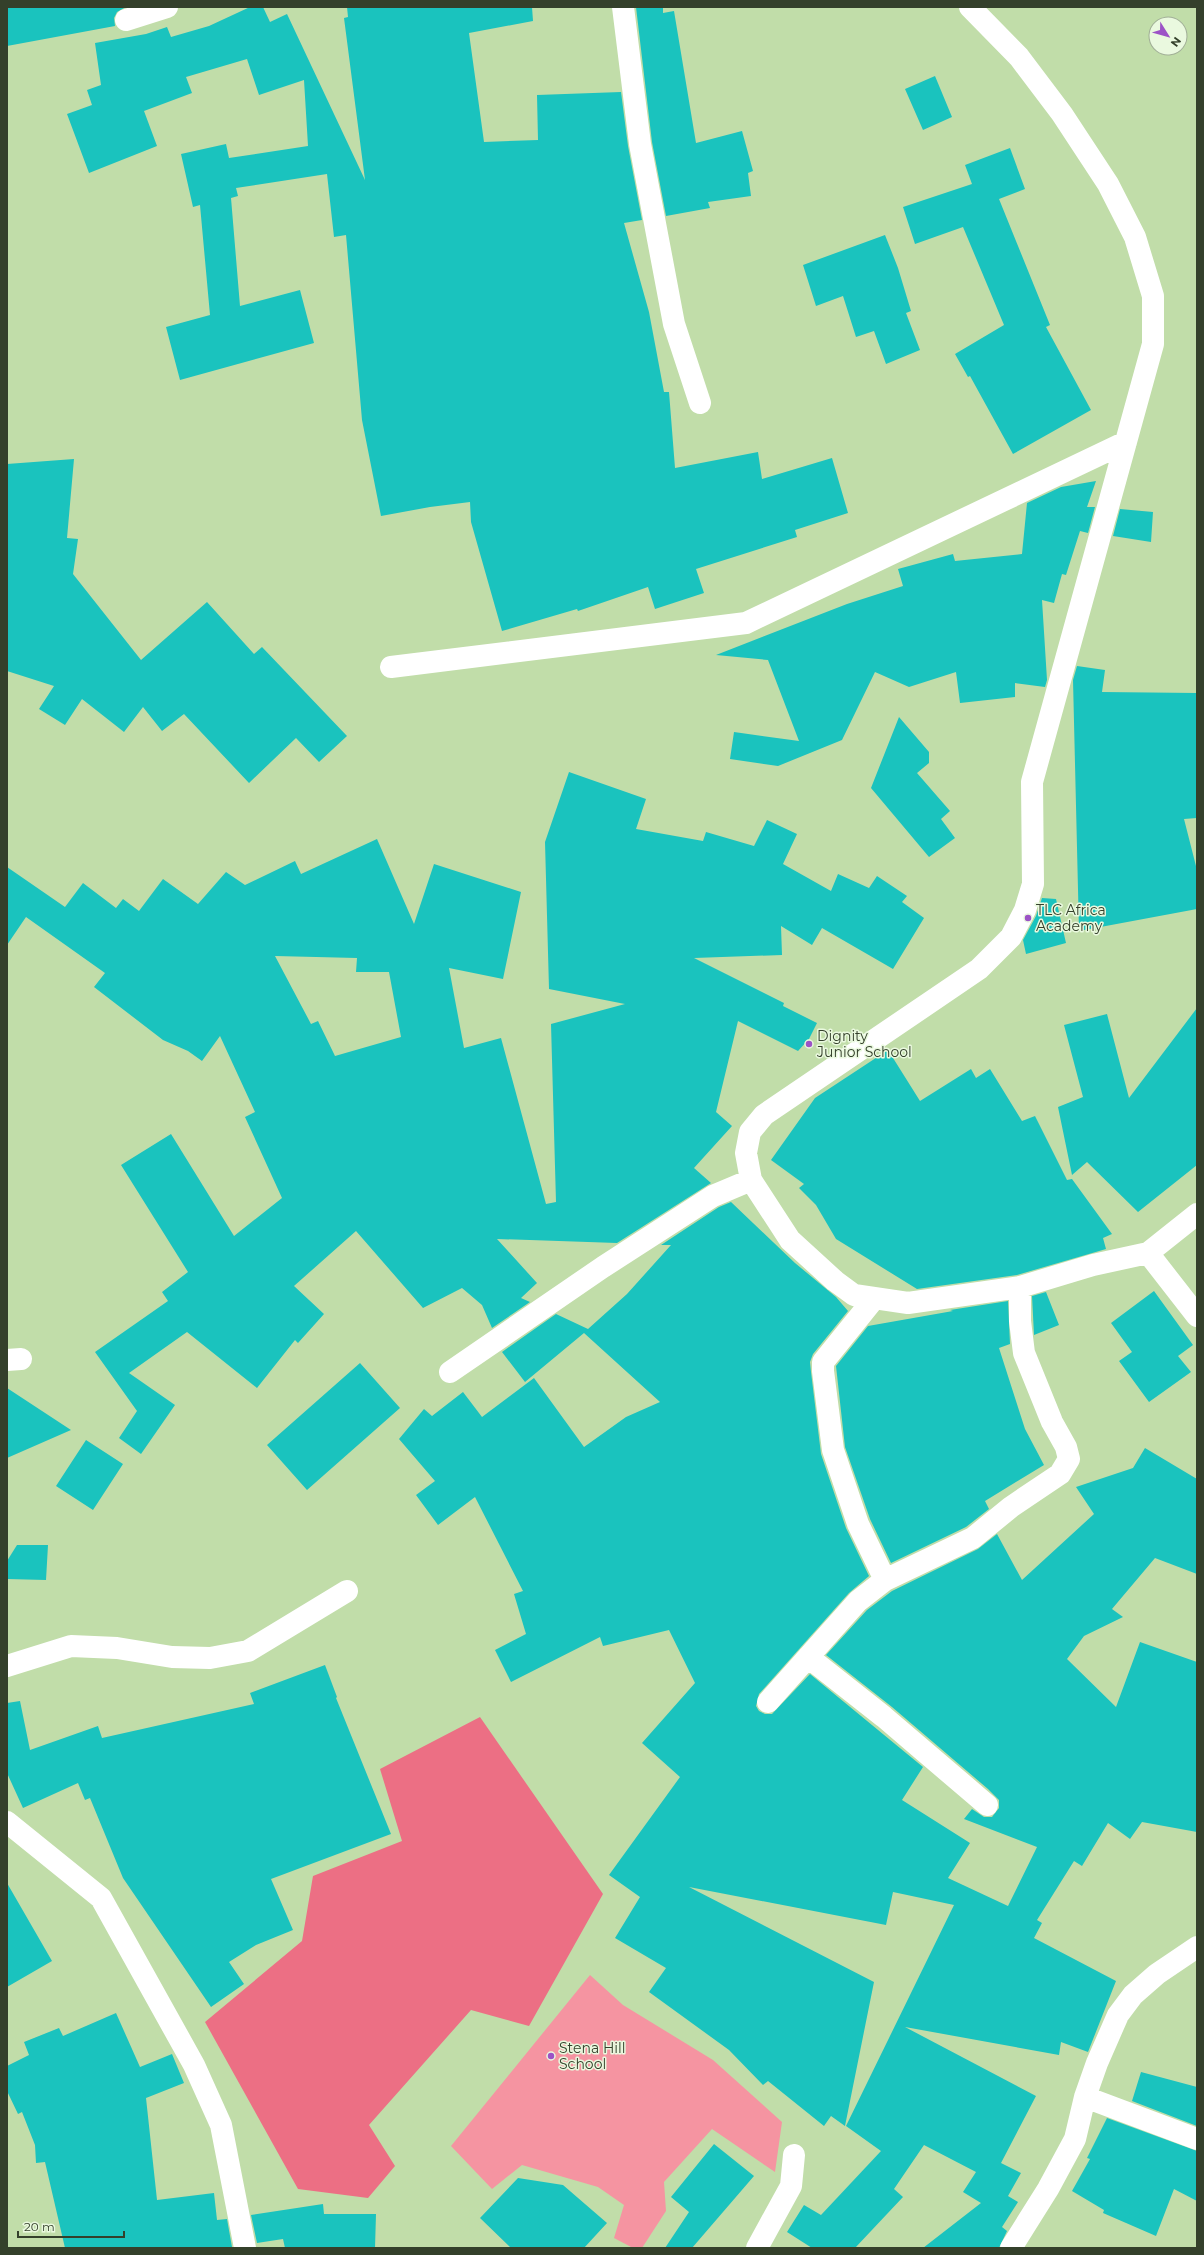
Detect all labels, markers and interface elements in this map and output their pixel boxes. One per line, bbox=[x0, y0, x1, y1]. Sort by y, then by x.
north arrow bbox=[1148, 16, 1188, 56]
text: N bbox=[1168, 34, 1184, 50]
place label: TLC Africa Academy bbox=[1036, 901, 1106, 935]
marker: TLC Africa Academy bbox=[1023, 913, 1033, 923]
place label: Dignity Junior School bbox=[816, 1027, 912, 1061]
marker: Dignity Junior School bbox=[804, 1039, 814, 1049]
place label: Stena Hill School bbox=[559, 2039, 626, 2073]
marker: Stena Hill School bbox=[546, 2051, 556, 2061]
scale bar bbox=[18, 2213, 124, 2239]
text: 20 m bbox=[24, 2219, 55, 2234]

